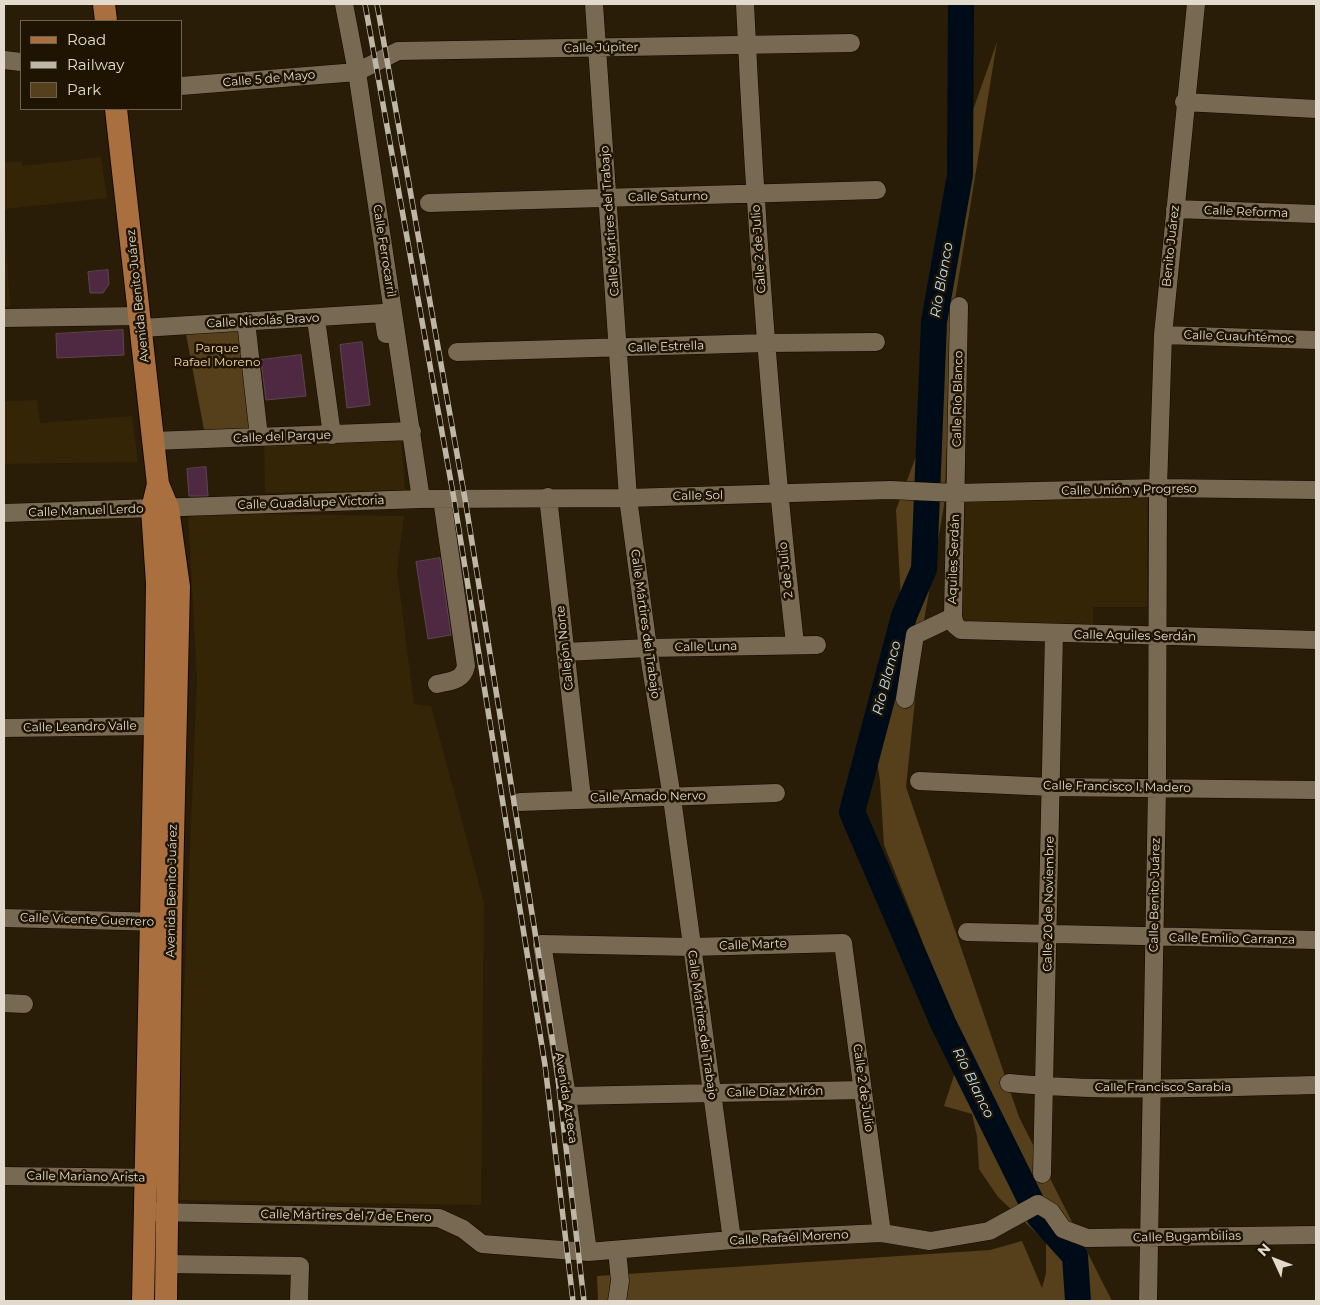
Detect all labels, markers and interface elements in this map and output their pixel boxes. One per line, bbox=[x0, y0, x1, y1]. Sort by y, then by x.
legend bbox=[20, 20, 182, 110]
text: Road bbox=[67, 30, 106, 49]
street label: Calle Júpiter bbox=[564, 40, 638, 56]
text: Railway bbox=[67, 55, 124, 74]
street label: Calle 5 de Mayo bbox=[222, 68, 316, 90]
text: Park bbox=[67, 80, 101, 99]
street label: Calle Mártires del Trabajo bbox=[598, 145, 622, 297]
street label: Calle Saturno bbox=[628, 189, 708, 205]
street label: Calle Reforma bbox=[1204, 203, 1288, 221]
street label: Calle Ferrocarril bbox=[370, 204, 398, 298]
street label: Calle 2 de Julio bbox=[749, 204, 769, 294]
street label: Benito Juárez bbox=[1160, 204, 1182, 288]
street label: Avenida Benito Juárez bbox=[124, 229, 152, 363]
water label: Río Blanco bbox=[927, 241, 957, 319]
street label: Calle Nicolás Bravo bbox=[206, 311, 320, 331]
street label: Calle Cuauhtémoc bbox=[1183, 328, 1295, 346]
street label: Calle Estrella bbox=[628, 338, 704, 356]
park label: Parque Rafael Moreno bbox=[174, 341, 260, 369]
street label: Calle Río Blanco bbox=[950, 351, 966, 447]
street label: Calle del Parque bbox=[233, 428, 331, 446]
street label: Calle Unión y Progreso bbox=[1061, 482, 1197, 498]
street label: Calle Sol bbox=[673, 488, 723, 504]
street label: Calle Guadalupe Victoria bbox=[237, 493, 385, 513]
street label: Calle Manuel Lerdo bbox=[28, 502, 144, 520]
street label: Aquiles Serdán bbox=[945, 514, 963, 604]
street label: 2 de Julio bbox=[776, 541, 796, 599]
street label: Calle Mártires del Trabajo bbox=[627, 548, 663, 700]
street label: Callejón Norte bbox=[553, 605, 577, 691]
street label: Calle Aquiles Serdán bbox=[1074, 628, 1196, 644]
street label: Calle Luna bbox=[675, 639, 737, 655]
water label: Río Blanco bbox=[869, 639, 905, 717]
street label: Calle Leandro Valle bbox=[23, 719, 137, 735]
street label: Calle Francisco I. Madero bbox=[1043, 779, 1191, 795]
street label: Calle Amado Nervo bbox=[590, 789, 706, 805]
street label: Avenida Benito Juárez bbox=[164, 824, 180, 958]
street label: Calle 20 de Noviembre bbox=[1041, 836, 1057, 972]
street label: Calle Benito Juárez bbox=[1147, 838, 1163, 952]
street label: Calle Vicente Guerrero bbox=[20, 910, 154, 930]
street label: Calle Emilio Carranza bbox=[1169, 931, 1295, 947]
street label: Calle Marte bbox=[719, 937, 787, 953]
street label: Calle Mártires del Trabajo bbox=[684, 949, 720, 1101]
street label: Calle 2 de Julio bbox=[850, 1043, 876, 1133]
water label: Río Blanco bbox=[949, 1045, 997, 1121]
street label: Avenida Azteca bbox=[552, 1051, 580, 1145]
street label: Calle Francisco Sarabia bbox=[1095, 1080, 1231, 1094]
street label: Calle Díaz Mirón bbox=[726, 1084, 824, 1100]
street label: Calle Mariano Arista bbox=[26, 1169, 146, 1185]
street label: Calle Mártires del 7 de Enero bbox=[260, 1207, 432, 1225]
street label: Calle Rafaél Moreno bbox=[729, 1228, 849, 1248]
street label: Calle Bugambilias bbox=[1133, 1229, 1241, 1245]
north arrow bbox=[1250, 1235, 1300, 1285]
text: N bbox=[1254, 1239, 1274, 1260]

